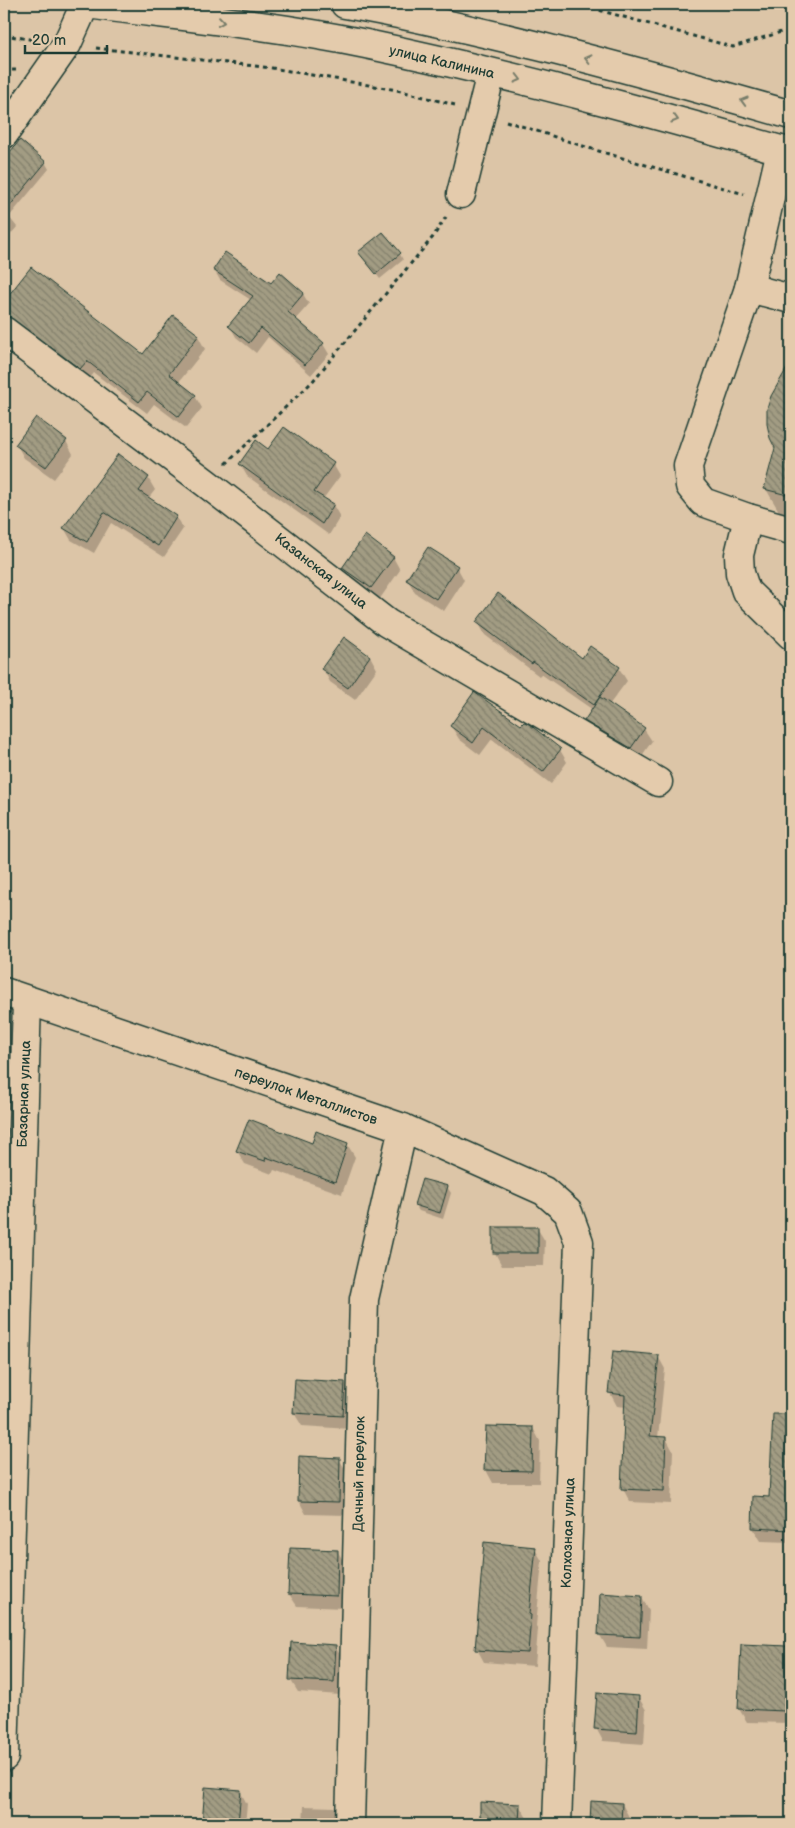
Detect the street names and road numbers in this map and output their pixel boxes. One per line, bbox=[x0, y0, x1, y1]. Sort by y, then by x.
street label: улица Калинина bbox=[388, 42, 497, 83]
street label: Казанская улица bbox=[271, 530, 371, 613]
street label: Базарная улица bbox=[14, 1039, 34, 1148]
street label: переулок Металлистов bbox=[232, 1064, 380, 1129]
street label: Дачный переулок bbox=[349, 1415, 369, 1532]
street label: Колхозная улица bbox=[558, 1477, 578, 1589]

